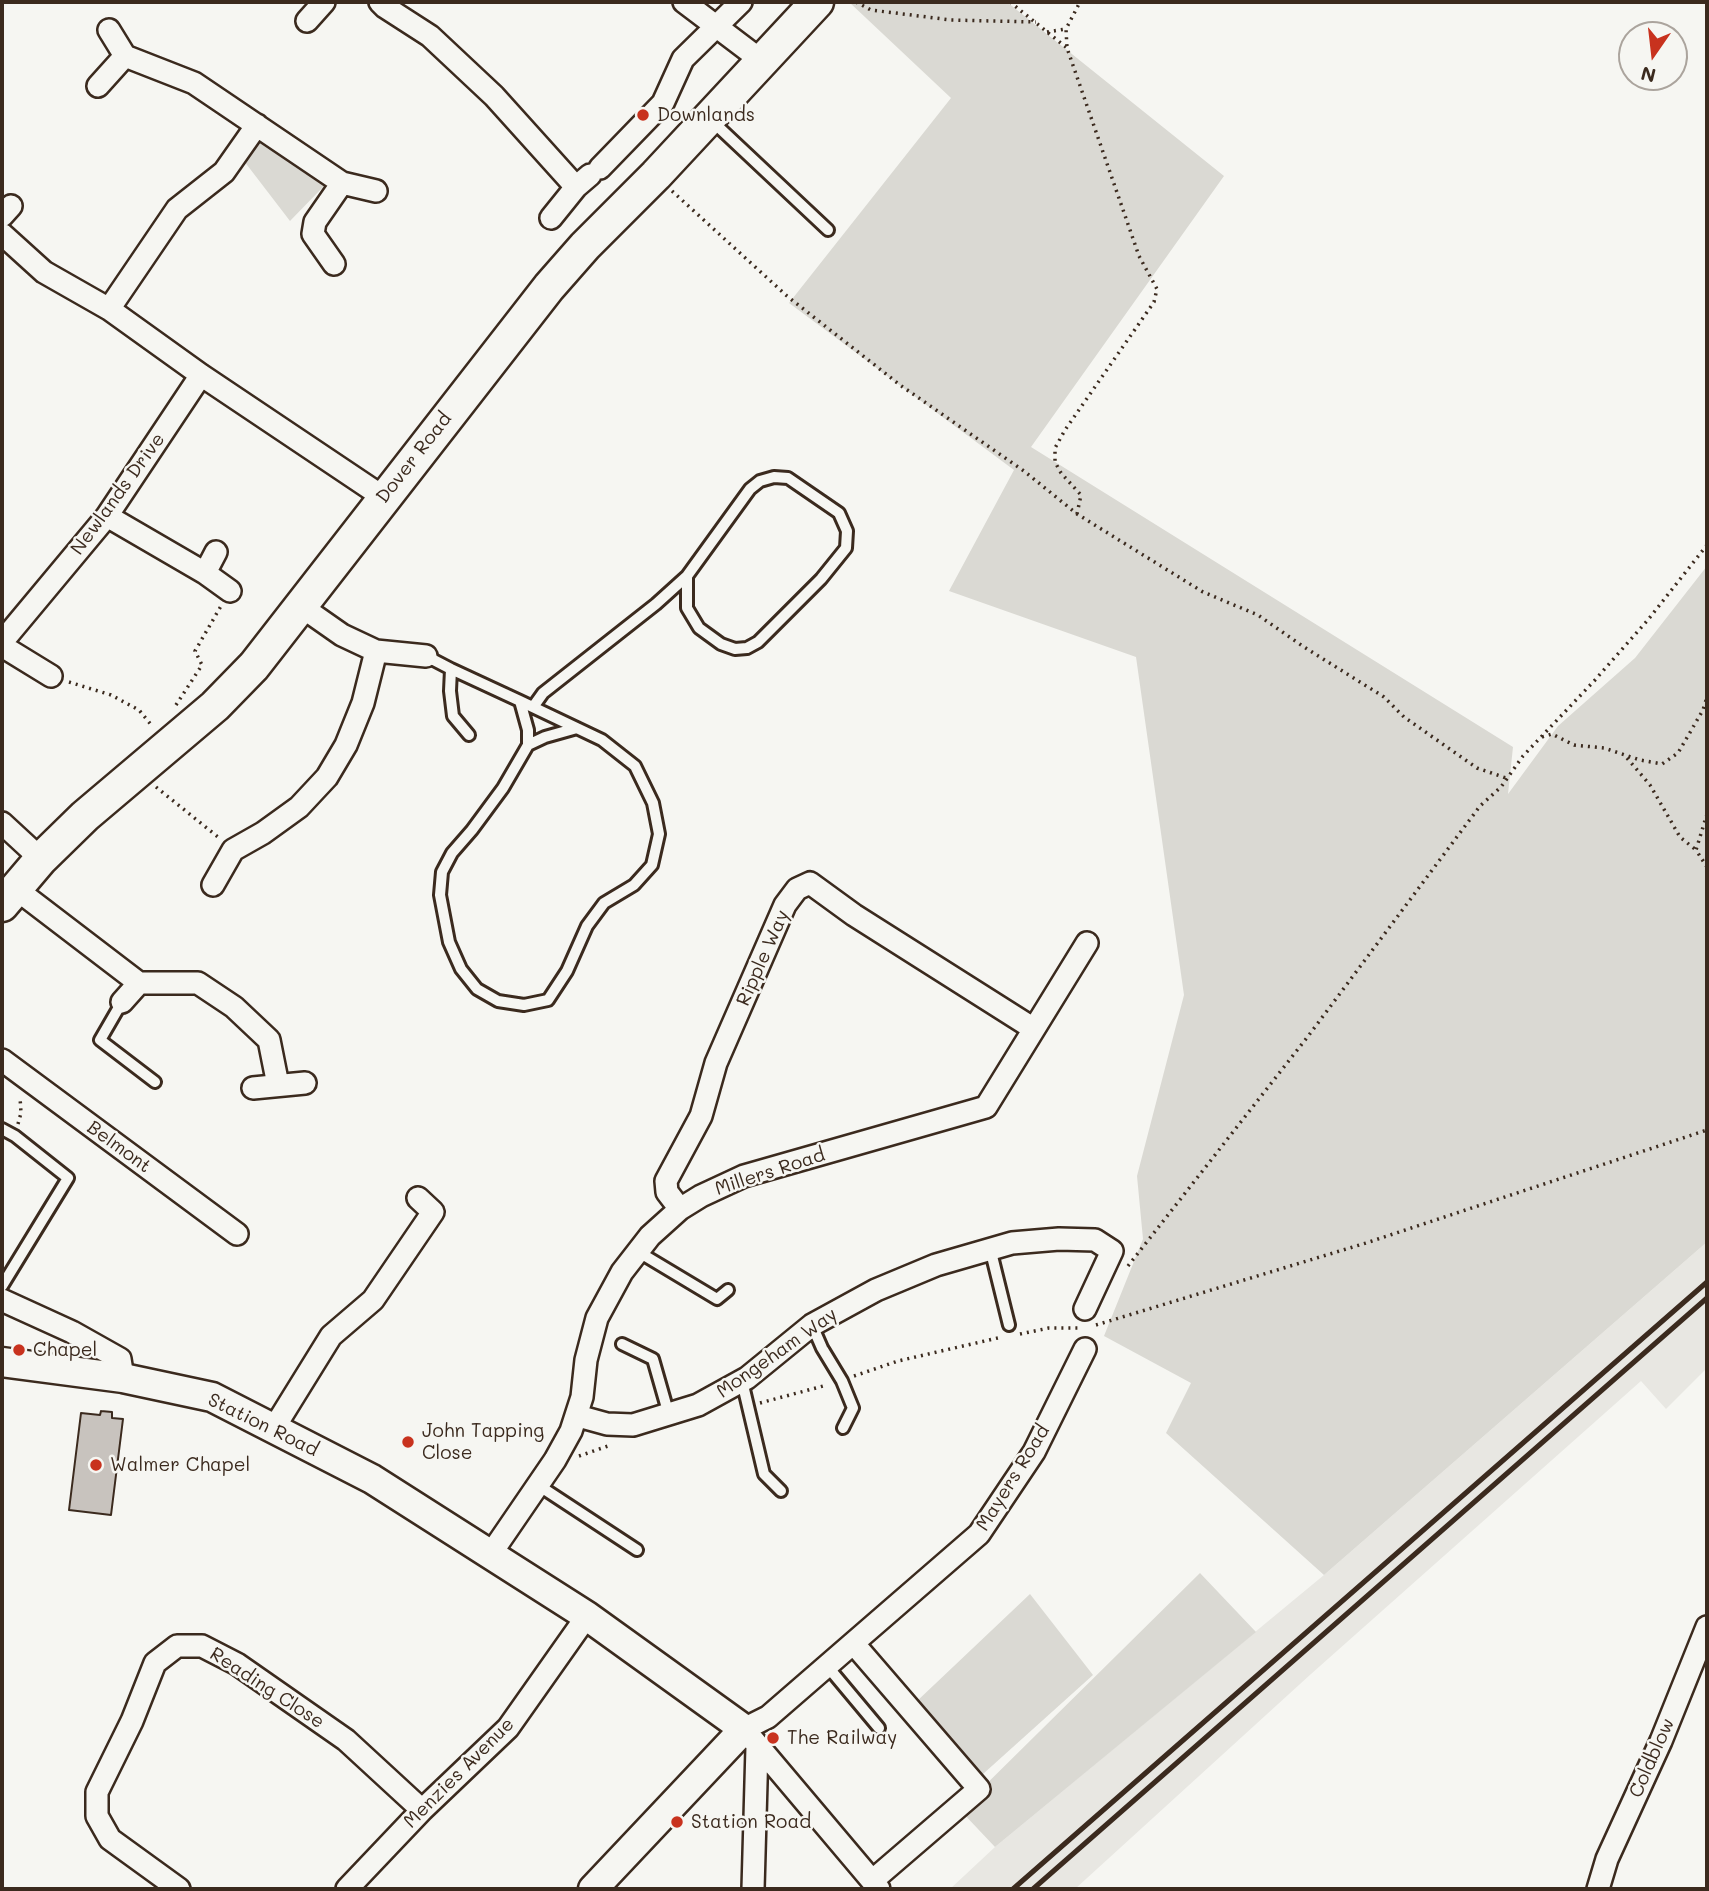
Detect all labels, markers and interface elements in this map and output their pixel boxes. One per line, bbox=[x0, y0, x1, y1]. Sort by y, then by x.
north arrow bbox=[1618, 21, 1688, 91]
text: N bbox=[1638, 61, 1658, 89]
place label: Downlands bbox=[657, 104, 755, 126]
marker: Downlands bbox=[635, 107, 651, 123]
street label: Dover Road bbox=[371, 408, 457, 508]
street label: Newlands Drive bbox=[66, 429, 170, 559]
street label: Ripple Way bbox=[732, 907, 794, 1009]
street label: Belmont bbox=[83, 1116, 155, 1178]
street label: Millers Road bbox=[712, 1143, 828, 1201]
street label: Mongeham Way bbox=[712, 1303, 842, 1403]
place label: Chapel bbox=[33, 1339, 97, 1361]
marker: Chapel bbox=[11, 1342, 27, 1358]
street label: Station Road bbox=[204, 1388, 322, 1462]
place label: John Tapping Close bbox=[422, 1420, 544, 1464]
street label: Mayers Road bbox=[971, 1421, 1055, 1535]
marker: John Tapping Close bbox=[400, 1434, 416, 1450]
place label: Walmer Chapel bbox=[110, 1454, 250, 1476]
marker: Walmer Chapel bbox=[88, 1457, 104, 1473]
street label: Reading Close bbox=[205, 1643, 329, 1733]
street label: Menzies Avenue bbox=[399, 1713, 519, 1833]
street label: Coldblow bbox=[1624, 1715, 1680, 1801]
place label: The Railway bbox=[787, 1727, 897, 1749]
marker: The Railway bbox=[765, 1730, 781, 1746]
place label: Station Road bbox=[691, 1811, 811, 1833]
marker: Station Road bbox=[669, 1814, 685, 1830]

